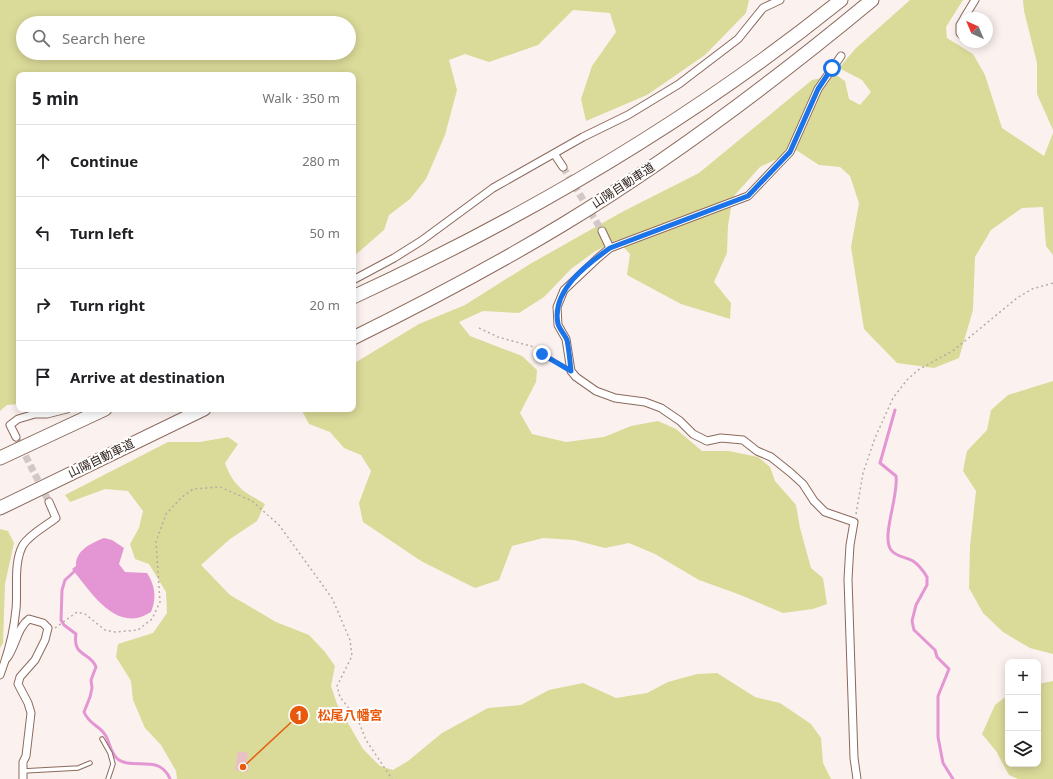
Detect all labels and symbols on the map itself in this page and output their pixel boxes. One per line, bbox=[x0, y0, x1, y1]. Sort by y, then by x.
north arrow bbox=[957, 12, 993, 48]
route start bbox=[823, 59, 841, 77]
street label: 山陽自動車道 bbox=[588, 158, 658, 212]
route end bbox=[533, 345, 551, 363]
street label: 山陽自動車道 bbox=[65, 435, 137, 481]
callout: 松尾八幡宮 bbox=[289, 703, 390, 728]
text: 松尾八幡宮 bbox=[317, 706, 383, 724]
text: 1 bbox=[296, 707, 302, 724]

